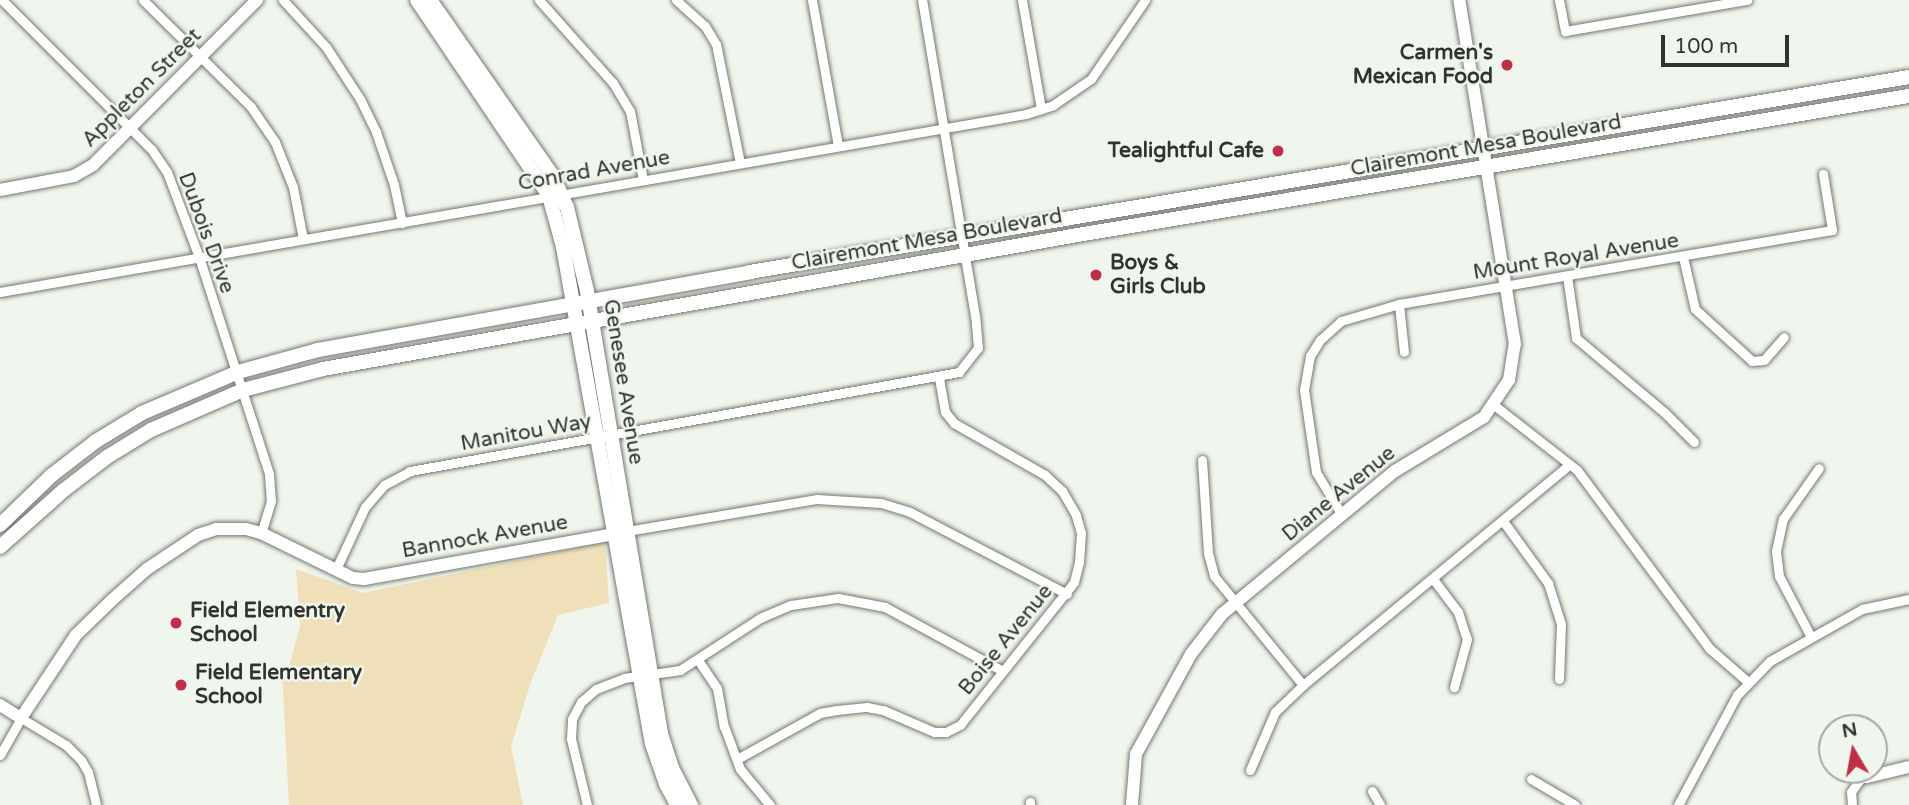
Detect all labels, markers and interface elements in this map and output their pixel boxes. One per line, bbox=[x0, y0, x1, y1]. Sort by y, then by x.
scale bar bbox=[1664, 21, 1792, 65]
street label: Appleton Street bbox=[77, 23, 207, 153]
text: 100 m bbox=[1674, 34, 1738, 59]
place label: Carmen's Mexican Food bbox=[1353, 40, 1493, 90]
marker: Carmen's Mexican Food bbox=[1499, 57, 1515, 73]
street label: Clairemont Mesa Boulevard bbox=[1349, 110, 1623, 182]
place label: Tealightful Cafe bbox=[1108, 138, 1264, 164]
marker: Tealightful Cafe bbox=[1270, 143, 1286, 159]
street label: Conrad Avenue bbox=[516, 145, 672, 197]
street label: Dubois Drive bbox=[172, 169, 240, 297]
street label: Clairemont Mesa Boulevard bbox=[790, 204, 1064, 276]
street label: Mount Royal Avenue bbox=[1471, 228, 1681, 286]
place label: Boys & Girls Club bbox=[1110, 250, 1206, 300]
marker: Boys & Girls Club bbox=[1088, 267, 1104, 283]
street label: Genesee Avenue bbox=[597, 298, 649, 466]
street label: Manitou Way bbox=[459, 409, 593, 457]
street label: Diane Avenue bbox=[1277, 441, 1401, 547]
street label: Bannock Avenue bbox=[400, 510, 570, 564]
street label: Boise Avenue bbox=[954, 580, 1058, 700]
place label: Field Elementry School bbox=[190, 598, 345, 648]
marker: Field Elementry School bbox=[168, 615, 184, 631]
place label: Field Elementary School bbox=[195, 660, 362, 710]
marker: Field Elementary School bbox=[173, 677, 189, 693]
north arrow bbox=[1818, 714, 1888, 784]
text: N bbox=[1840, 718, 1859, 742]

